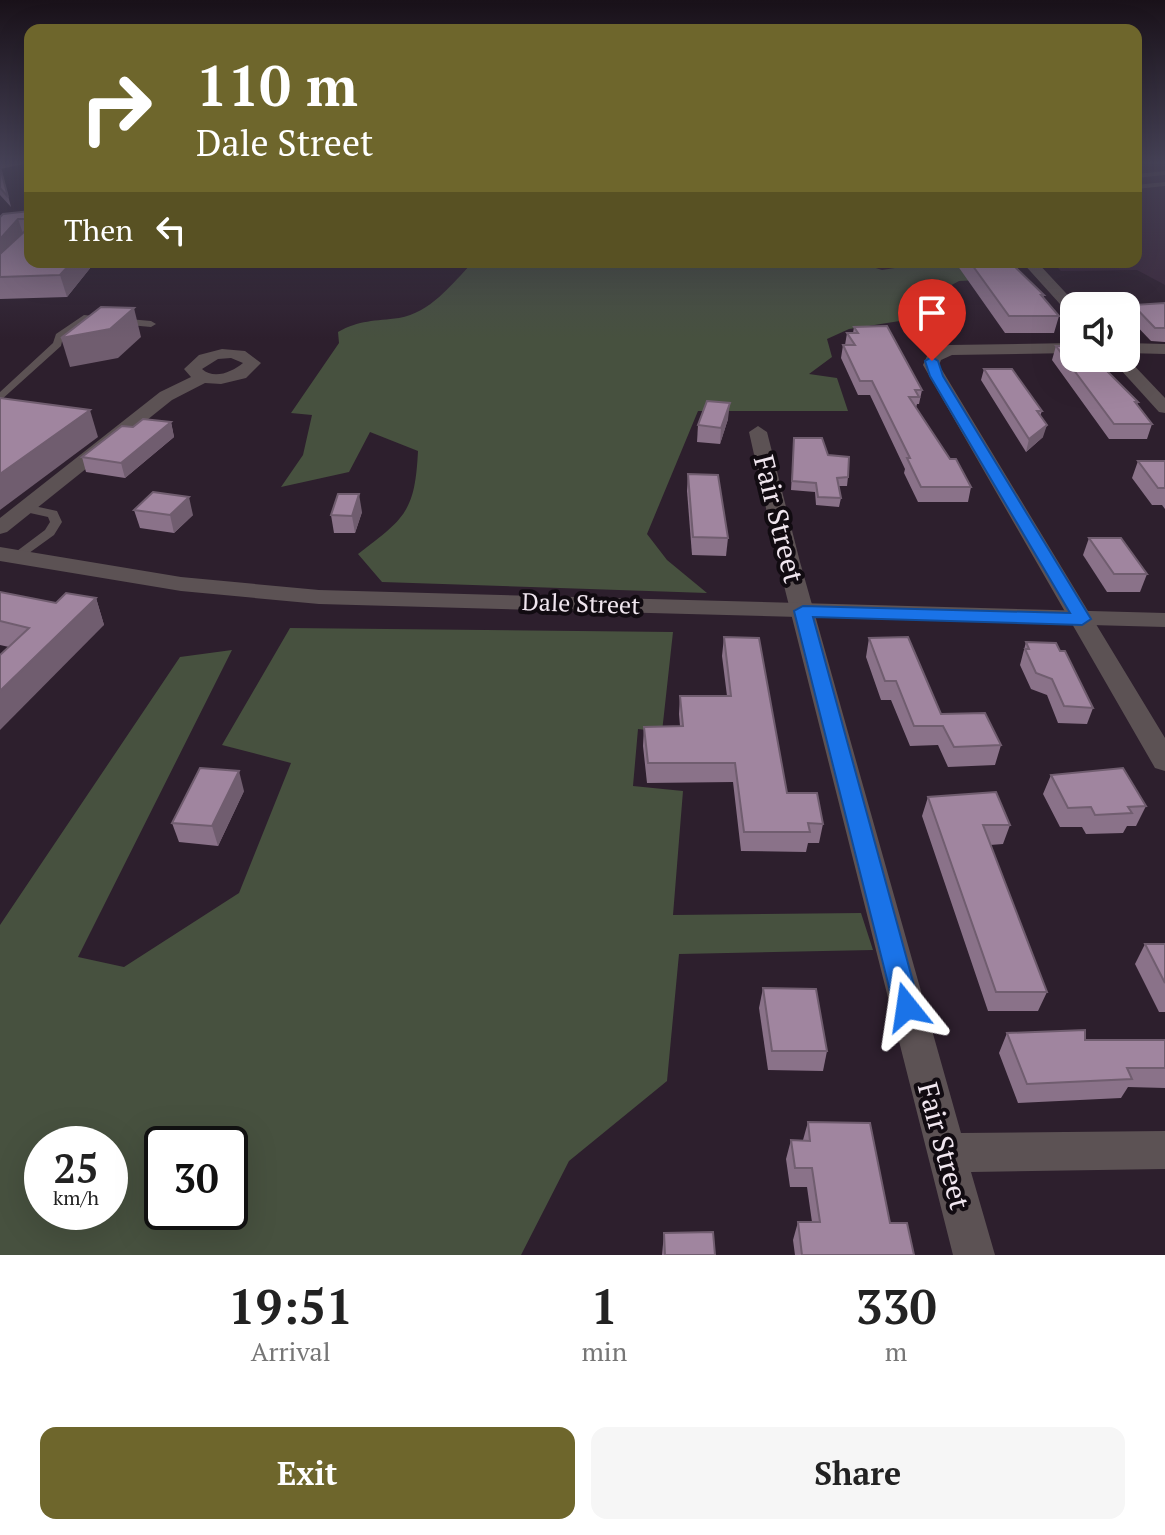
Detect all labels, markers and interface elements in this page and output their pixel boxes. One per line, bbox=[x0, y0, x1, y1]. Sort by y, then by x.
text: 110 m bbox=[196, 48, 358, 122]
icon: right bbox=[64, 56, 168, 160]
text: Dale Street bbox=[196, 119, 373, 166]
icon: left bbox=[149, 208, 193, 252]
text: Then bbox=[64, 210, 133, 250]
pin bbox=[898, 279, 966, 361]
icon: arrive bbox=[910, 291, 954, 335]
map controls bbox=[1060, 292, 1140, 372]
button: sound bbox=[1060, 292, 1140, 372]
street label: Fair Street bbox=[746, 451, 813, 587]
street label: Dale Street bbox=[521, 585, 641, 621]
position arrow bbox=[865, 965, 949, 1049]
street label: Fair Street bbox=[910, 1078, 979, 1214]
speed limit sign: 30 bbox=[144, 1126, 248, 1230]
text: 25 bbox=[53, 1141, 99, 1194]
text: km/h bbox=[53, 1184, 99, 1211]
text: 19:51 bbox=[228, 1274, 353, 1338]
text: 1 bbox=[591, 1274, 618, 1338]
text: 330 bbox=[855, 1274, 937, 1338]
text: Arrival bbox=[251, 1334, 331, 1368]
text: min bbox=[581, 1334, 627, 1368]
text: m bbox=[885, 1334, 907, 1368]
button: Exit bbox=[40, 1427, 575, 1519]
button: Share bbox=[591, 1427, 1125, 1519]

